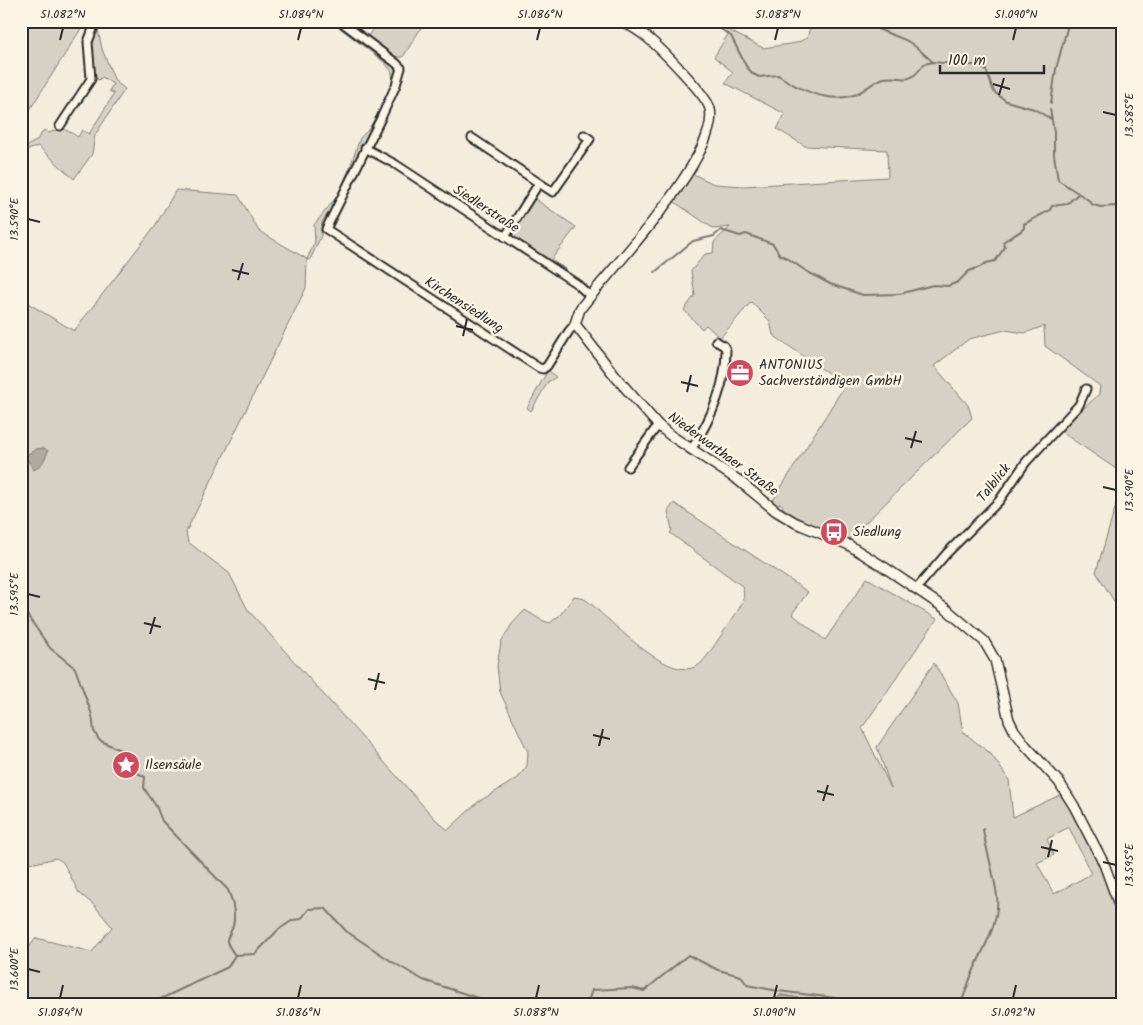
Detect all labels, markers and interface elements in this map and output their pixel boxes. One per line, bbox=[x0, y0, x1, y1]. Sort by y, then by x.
text: 51.082°N bbox=[40, 5, 86, 24]
text: 51.084°N bbox=[278, 5, 324, 24]
text: 51.086°N bbox=[517, 5, 563, 24]
text: 51.088°N bbox=[755, 5, 801, 24]
text: 51.090°N bbox=[994, 5, 1038, 24]
scale bar bbox=[940, 42, 1044, 74]
text: 100 m bbox=[948, 49, 986, 73]
text: 13.585°E bbox=[1120, 92, 1139, 137]
street label: Siedlerstraße bbox=[448, 179, 524, 239]
text: 13.590°E bbox=[5, 197, 24, 240]
street label: Kirchensiedlung bbox=[420, 271, 508, 339]
place label: ANTONIUS Sachverständigen GmbH bbox=[759, 354, 902, 392]
office icon: ANTONIUS Sachverständigen GmbH bbox=[725, 358, 755, 388]
street label: Niederwarthaer Straße bbox=[663, 406, 784, 502]
street label: Talblick bbox=[972, 458, 1017, 507]
text: 13.590°E bbox=[1120, 468, 1139, 511]
bus stop icon: Siedlung bbox=[819, 517, 849, 547]
place label: Siedlung bbox=[853, 521, 901, 543]
text: 13.595°E bbox=[5, 571, 24, 616]
place icon: Ilsensäule bbox=[111, 750, 141, 780]
place label: Ilsensäule bbox=[145, 754, 202, 776]
text: 13.595°E bbox=[1120, 842, 1139, 887]
text: 13.600°E bbox=[5, 946, 24, 991]
text: 51.084°N bbox=[37, 1003, 83, 1022]
text: 51.086°N bbox=[275, 1003, 321, 1022]
text: 51.088°N bbox=[513, 1003, 559, 1022]
text: 51.090°N bbox=[752, 1003, 796, 1022]
text: 51.092°N bbox=[991, 1003, 1035, 1022]

